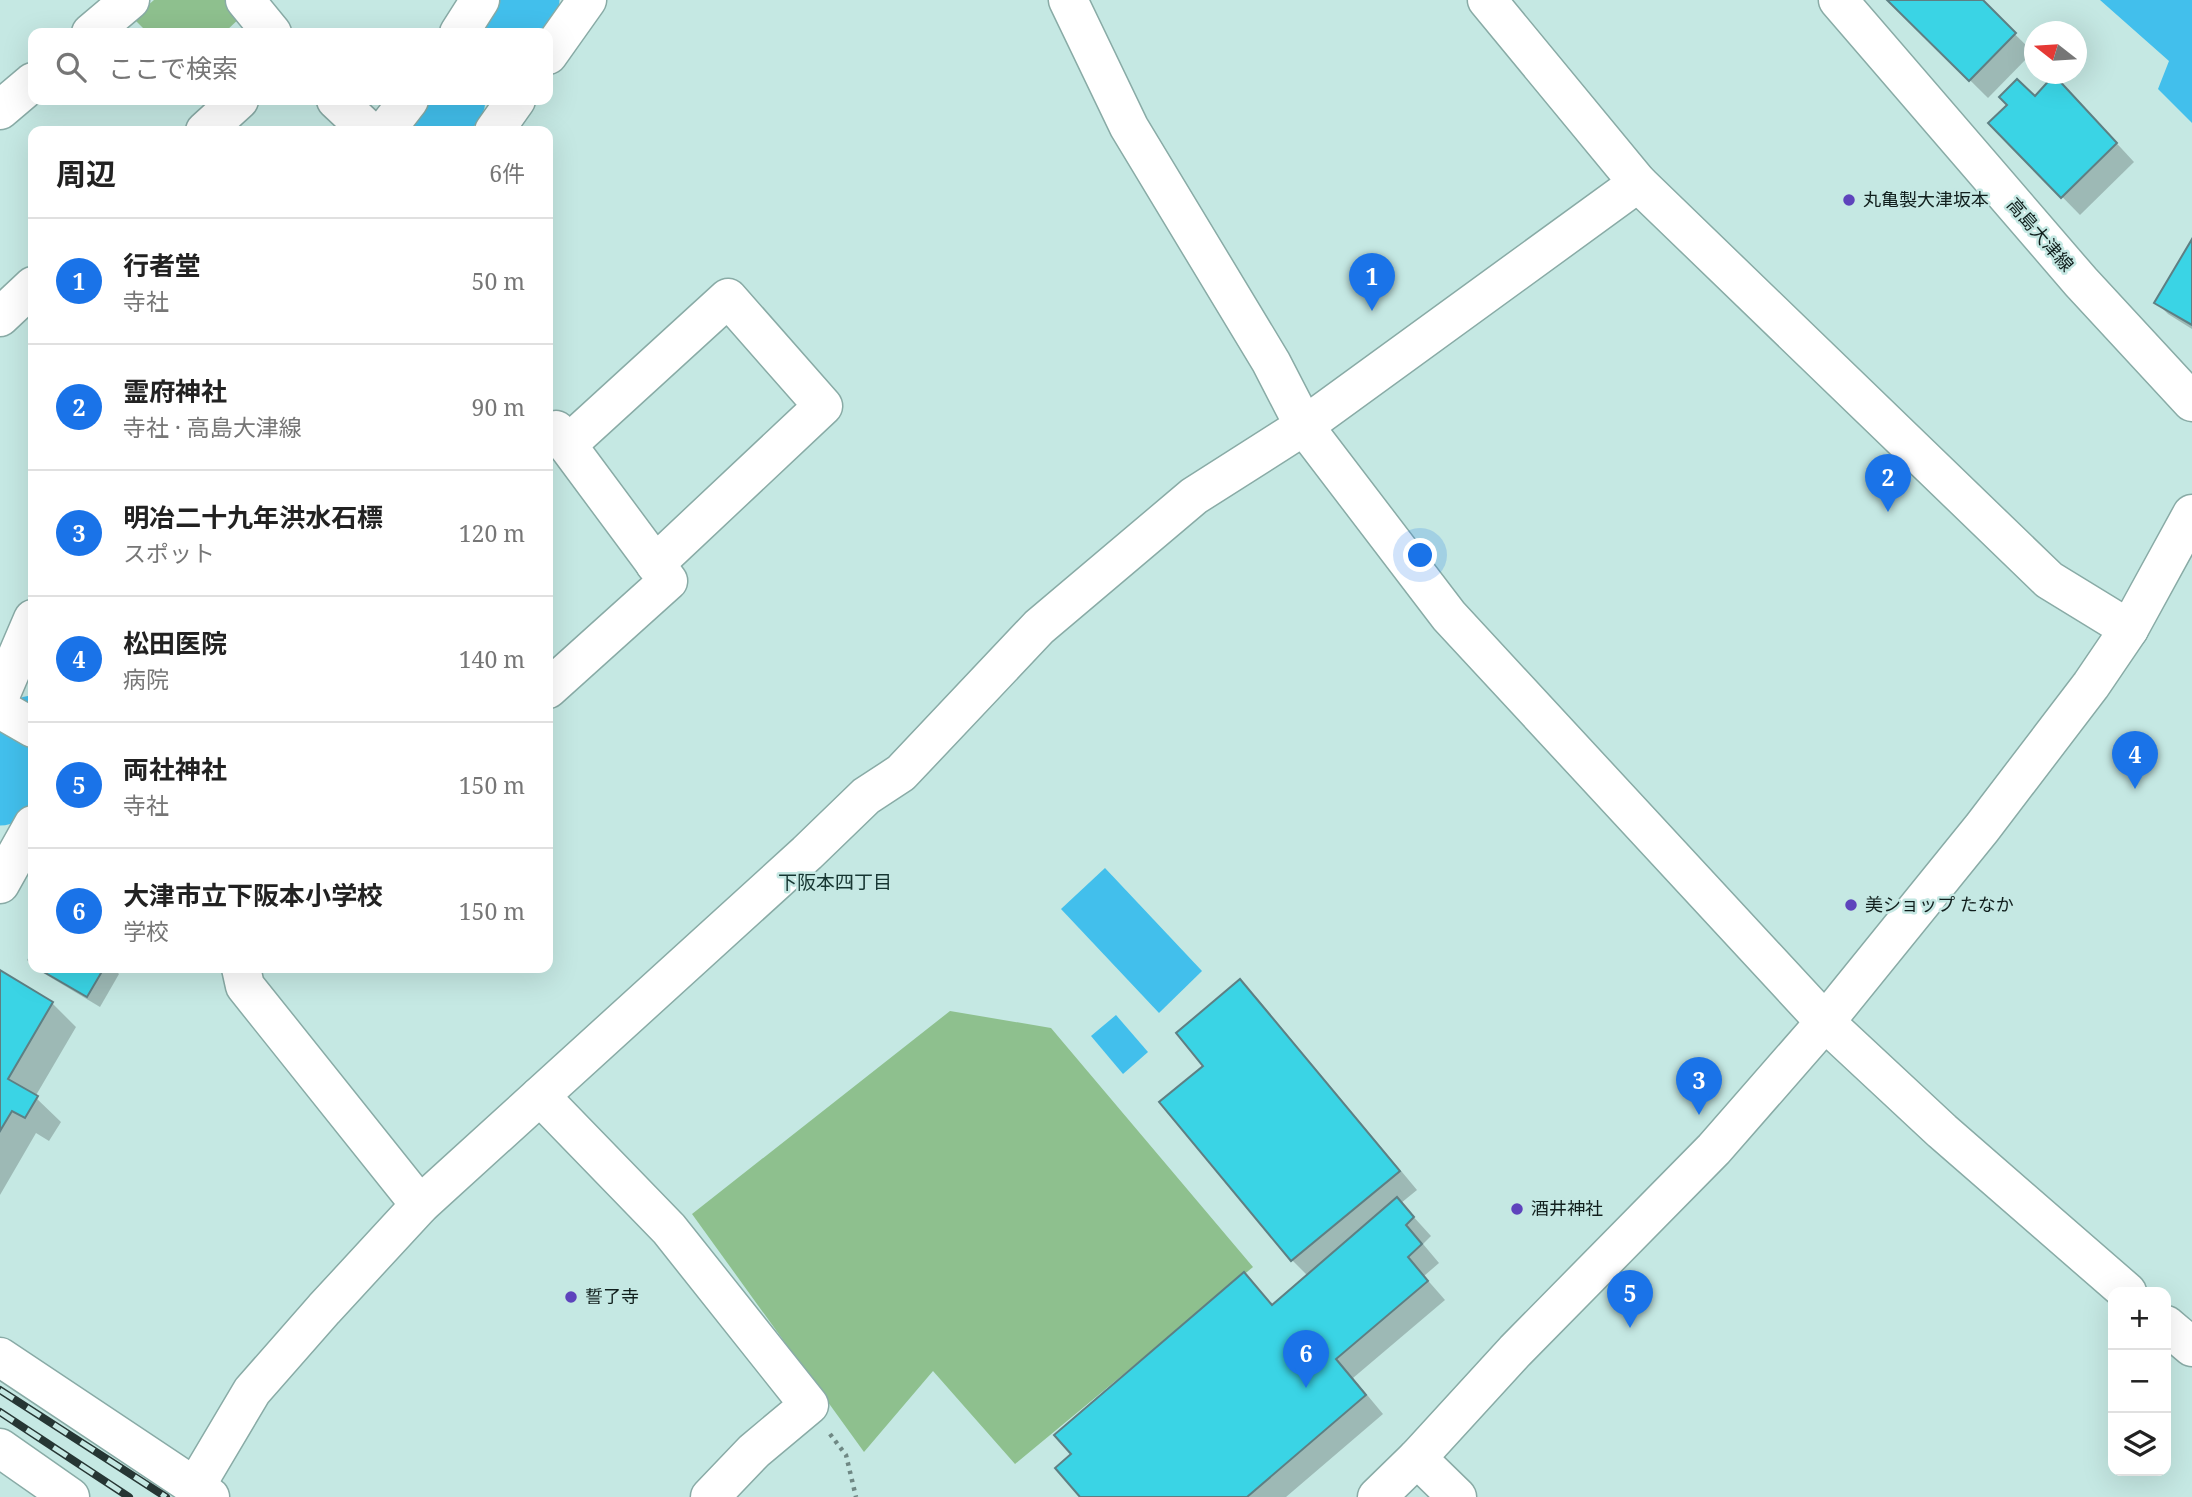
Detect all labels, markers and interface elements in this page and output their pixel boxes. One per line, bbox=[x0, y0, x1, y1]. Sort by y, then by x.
north arrow bbox=[2024, 21, 2087, 84]
search box bbox=[28, 28, 553, 105]
icon: search bbox=[52, 48, 90, 86]
text: ここで検索 bbox=[108, 50, 238, 86]
text: 周辺 bbox=[56, 153, 116, 194]
text: 6件 bbox=[489, 157, 525, 189]
place label: 丸亀製大津坂本 bbox=[1863, 187, 1989, 211]
marker: 丸亀製大津坂本 bbox=[1841, 192, 1857, 208]
street label: 高島大津線 bbox=[2002, 193, 2079, 276]
text: 行者堂 bbox=[123, 247, 201, 283]
pin: 1 bbox=[1349, 253, 1395, 311]
text: 1 bbox=[73, 265, 86, 297]
text: 50 m bbox=[472, 265, 525, 297]
text: 寺社 bbox=[123, 285, 169, 317]
text: 霊府神社 bbox=[123, 373, 227, 409]
text: 2 bbox=[73, 391, 86, 423]
text: 90 m bbox=[472, 391, 525, 423]
text: 寺社 · 高島大津線 bbox=[123, 411, 302, 443]
pin: 2 bbox=[1865, 454, 1911, 512]
text: 明冶二十九年洪水石標 bbox=[123, 499, 383, 535]
text: 3 bbox=[73, 517, 86, 549]
text: 120 m bbox=[459, 517, 525, 549]
text: スポット bbox=[123, 537, 215, 569]
your location bbox=[1403, 538, 1437, 572]
text: 松田医院 bbox=[123, 625, 227, 661]
text: 4 bbox=[73, 643, 86, 675]
text: 140 m bbox=[459, 643, 525, 675]
text: 病院 bbox=[123, 663, 169, 695]
pin: 4 bbox=[2112, 731, 2158, 789]
text: 両社神社 bbox=[123, 751, 227, 787]
text: 5 bbox=[73, 769, 86, 801]
text: 150 m bbox=[459, 769, 525, 801]
text: 寺社 bbox=[123, 789, 169, 821]
district label: 下阪本四丁目 bbox=[778, 869, 892, 895]
text: 大津市立下阪本小学校 bbox=[123, 877, 383, 913]
place label: 美ショップ たなか bbox=[1865, 892, 2014, 916]
text: 6 bbox=[73, 895, 86, 927]
text: 150 m bbox=[459, 895, 525, 927]
marker: 美ショップ たなか bbox=[1843, 897, 1859, 913]
text: 学校 bbox=[123, 915, 169, 947]
pin: 3 bbox=[1676, 1057, 1722, 1115]
place label: 酒井神社 bbox=[1531, 1196, 1603, 1220]
marker: 酒井神社 bbox=[1509, 1201, 1525, 1217]
pin: 5 bbox=[1607, 1270, 1653, 1328]
place label: 誓了寺 bbox=[585, 1284, 639, 1308]
map controls bbox=[2108, 1287, 2171, 1476]
button: + bbox=[2108, 1287, 2171, 1350]
marker: 誓了寺 bbox=[563, 1289, 579, 1305]
pin: 6 bbox=[1283, 1330, 1329, 1388]
button: − bbox=[2108, 1350, 2171, 1413]
button: layers bbox=[2108, 1413, 2171, 1476]

